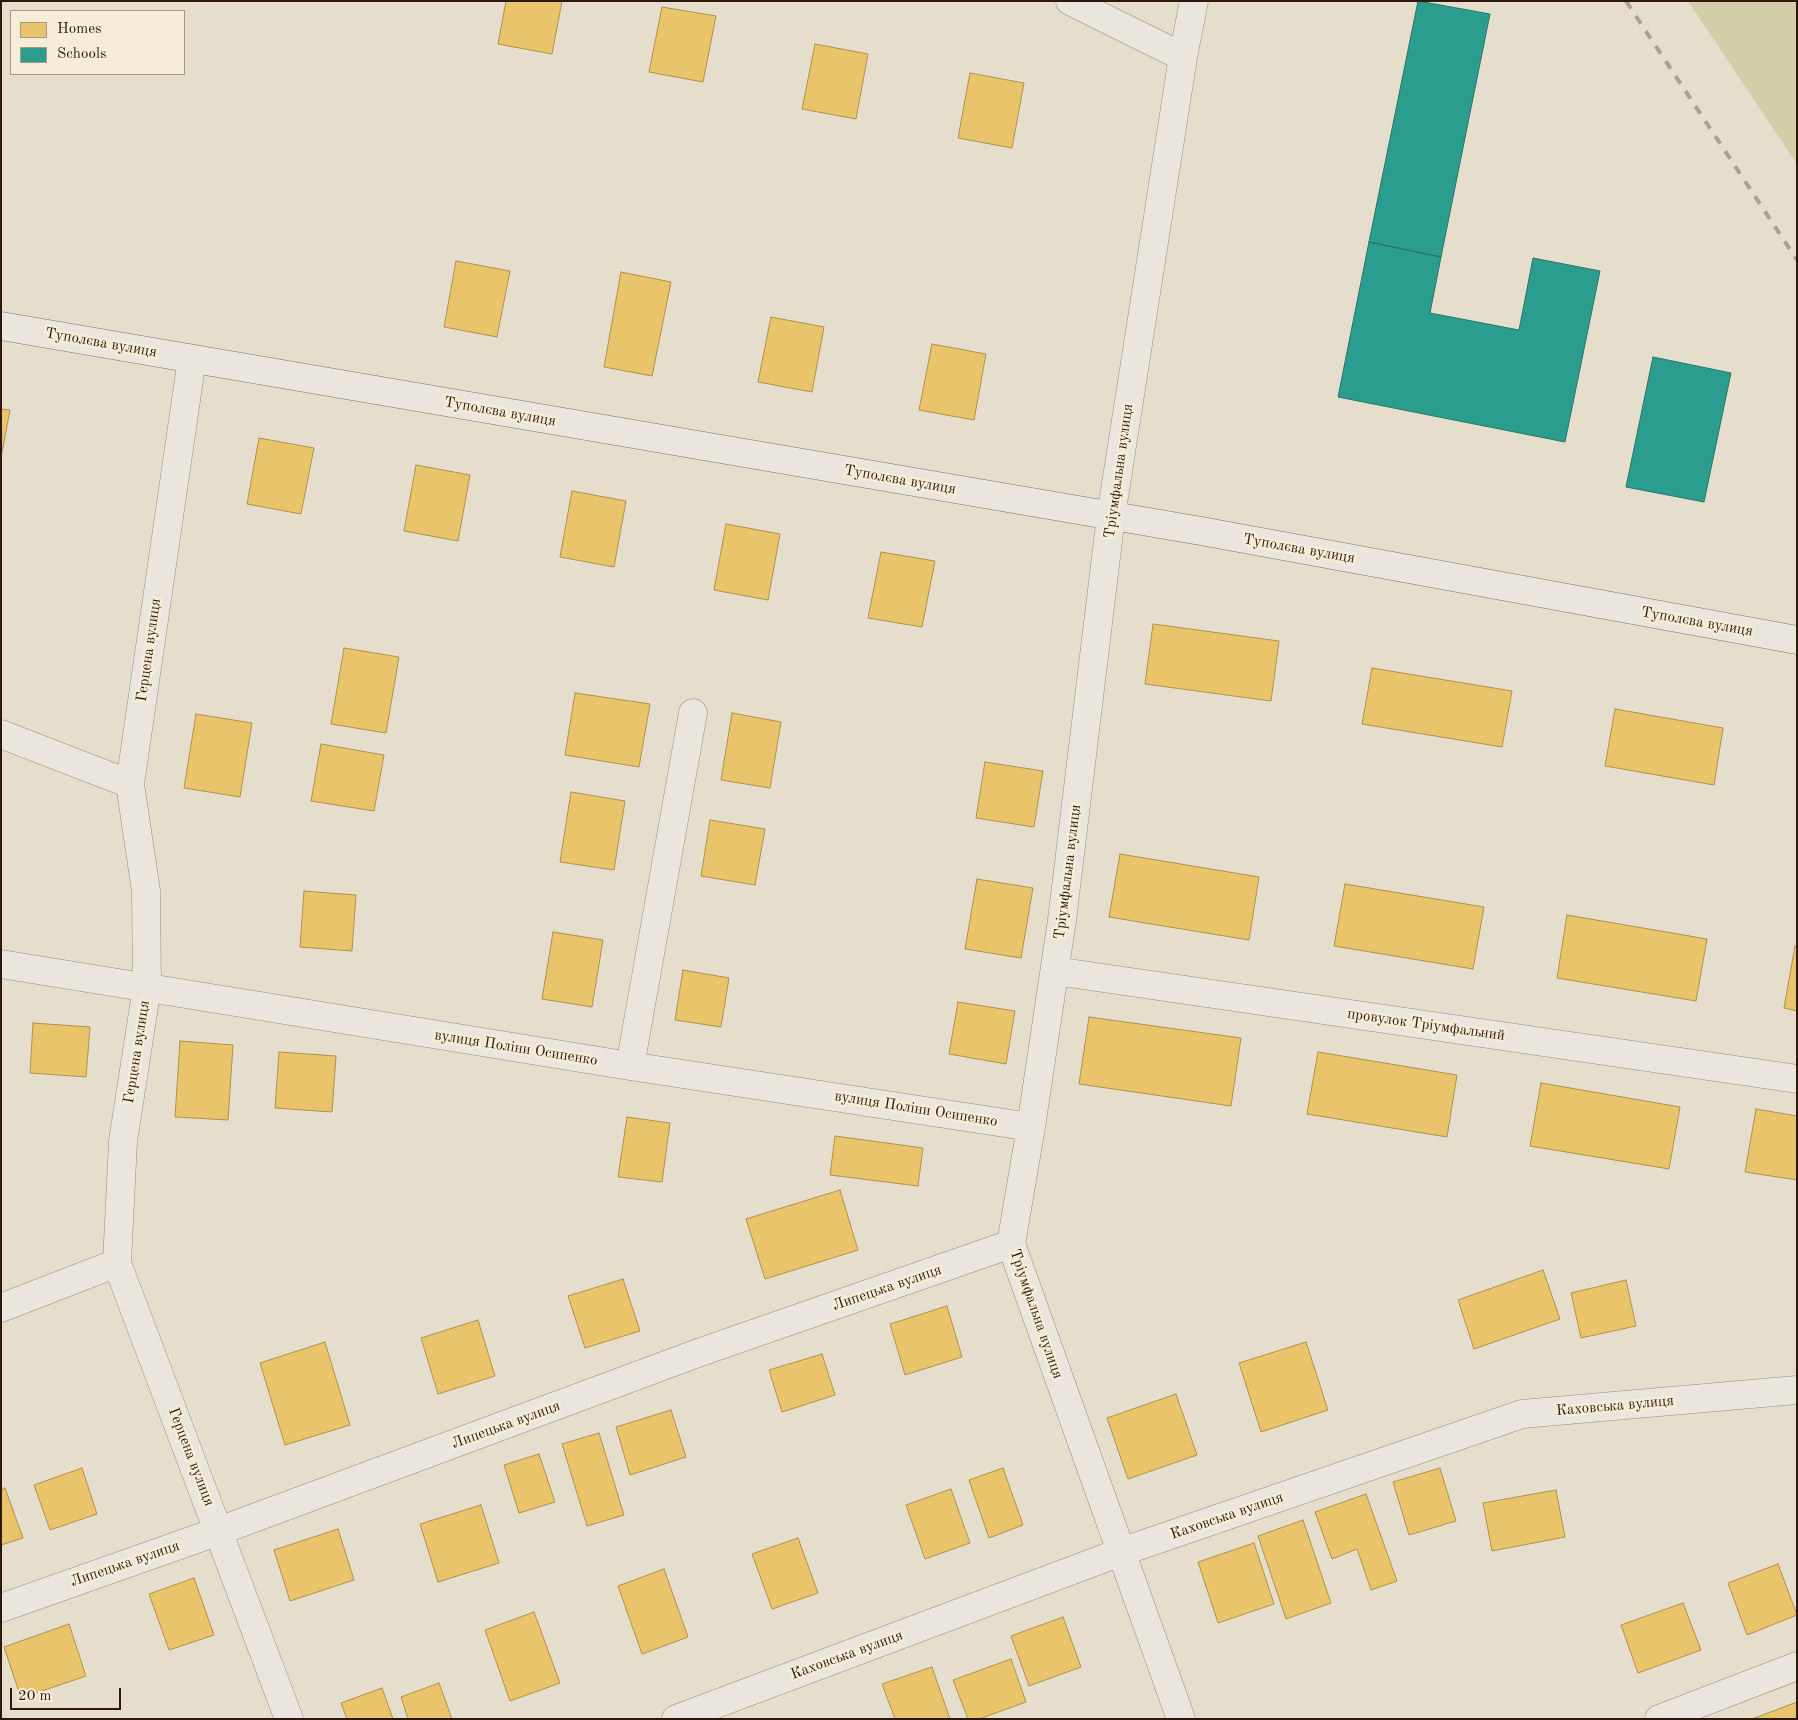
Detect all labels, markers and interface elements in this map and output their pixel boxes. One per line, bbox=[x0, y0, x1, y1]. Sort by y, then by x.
legend bbox=[10, 10, 185, 75]
text: Homes bbox=[57, 22, 102, 37]
text: Schools bbox=[57, 47, 106, 62]
street label: Туполєва вулиця bbox=[44, 324, 158, 362]
street label: Туполєва вулиця bbox=[443, 393, 557, 431]
street label: Тріумфальна вулиця bbox=[1101, 402, 1137, 540]
street label: Туполєва вулиця bbox=[843, 461, 957, 499]
street label: Туполєва вулиця bbox=[1242, 530, 1356, 568]
street label: Герцена вулиця bbox=[133, 597, 165, 703]
street label: Туполєва вулиця bbox=[1640, 603, 1754, 641]
street label: Тріумфальна вулиця bbox=[1051, 803, 1085, 941]
street label: Герцена вулиця bbox=[120, 999, 154, 1105]
street label: провулок Тріумфальний bbox=[1346, 1005, 1506, 1045]
street label: вулиця Поліни Осипенко bbox=[433, 1026, 599, 1070]
street label: вулиця Поліни Осипенко bbox=[833, 1087, 999, 1131]
street label: Тріумфальна вулиця bbox=[1005, 1247, 1067, 1381]
street label: Липецька вулиця bbox=[830, 1261, 944, 1315]
street label: Каховська вулиця bbox=[1555, 1392, 1675, 1420]
street label: Липецька вулиця bbox=[449, 1397, 563, 1453]
street label: Герцена вулиця bbox=[164, 1405, 218, 1509]
street label: Каховська вулиця bbox=[1168, 1488, 1286, 1544]
street label: Липецька вулиця bbox=[68, 1537, 182, 1591]
street label: Каховська вулиця bbox=[788, 1626, 906, 1684]
scale bar bbox=[12, 1678, 124, 1710]
text: 20 m bbox=[18, 1689, 52, 1704]

